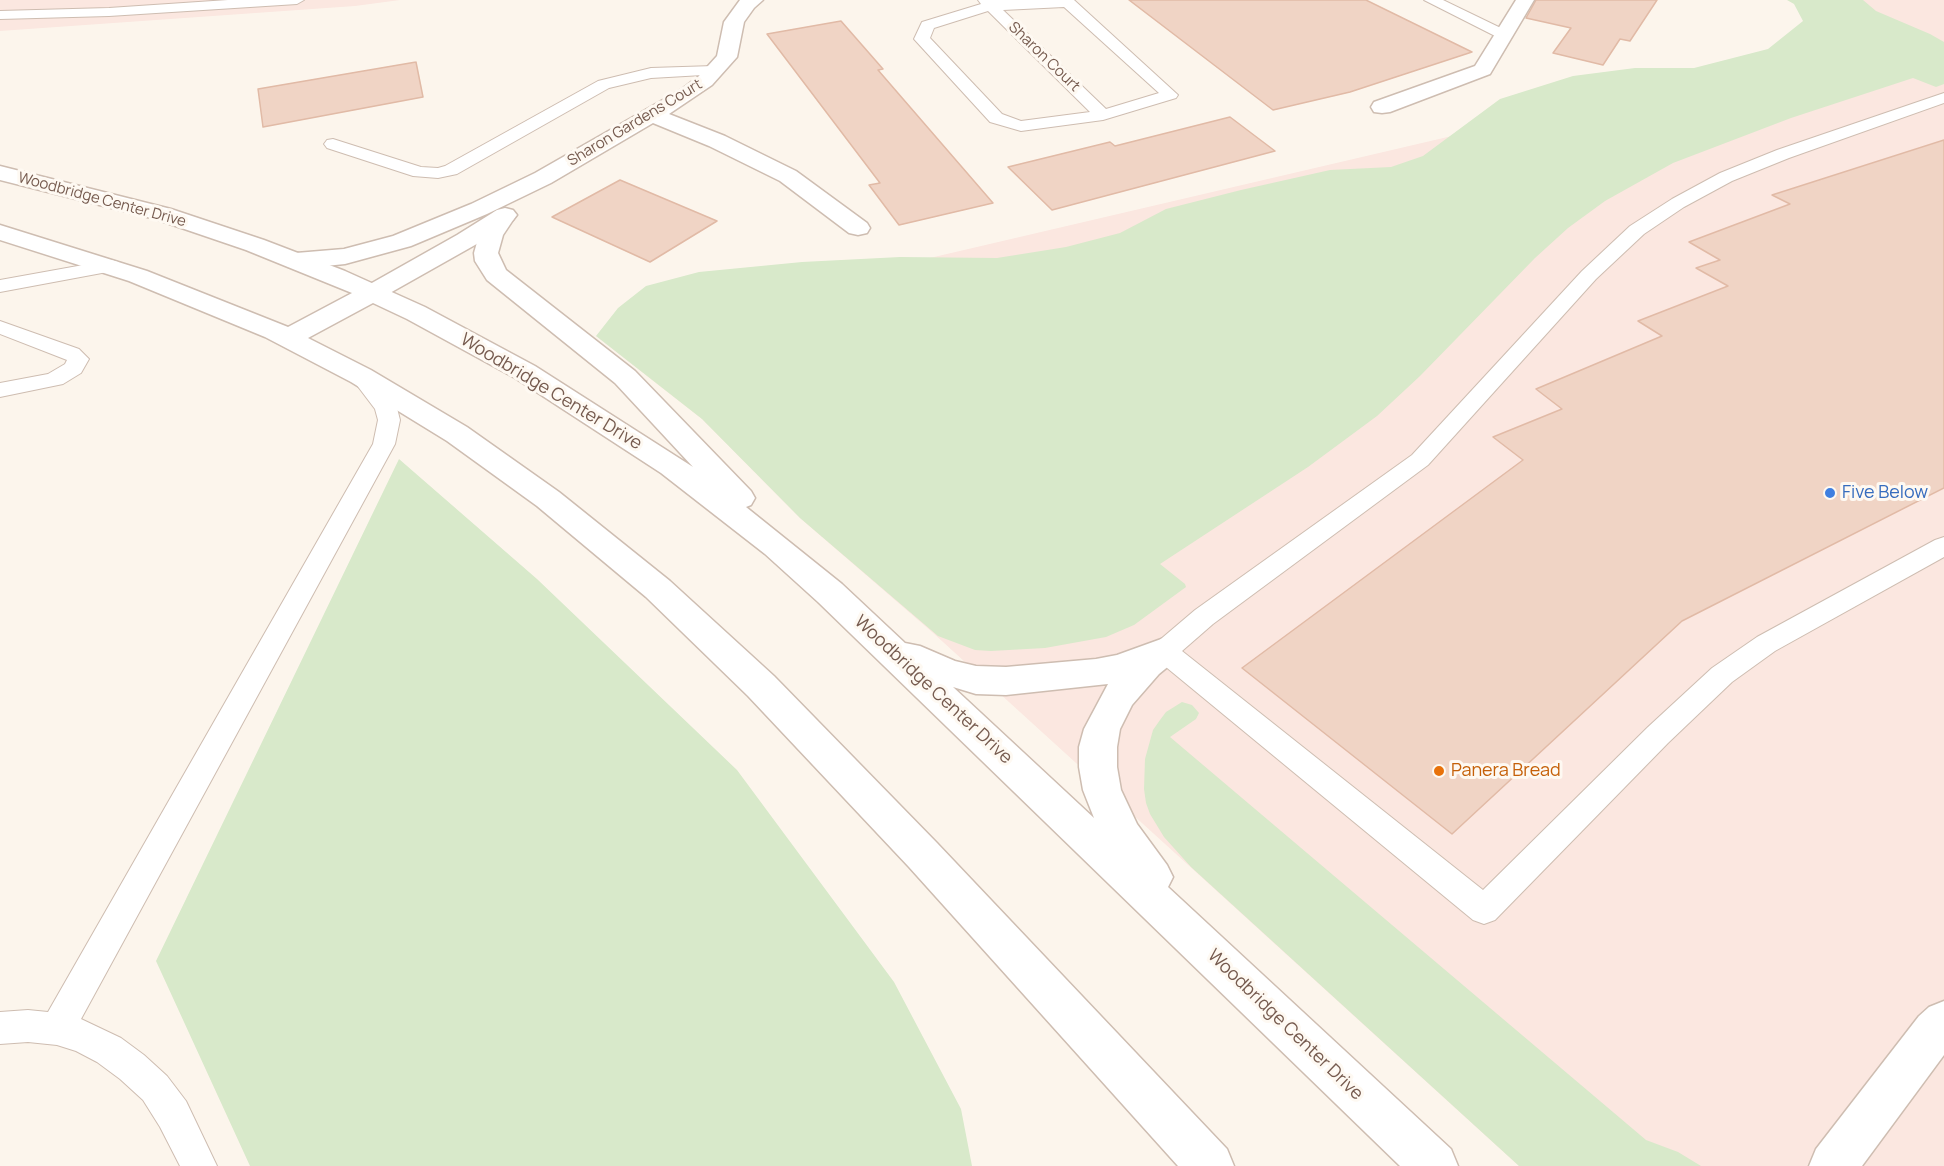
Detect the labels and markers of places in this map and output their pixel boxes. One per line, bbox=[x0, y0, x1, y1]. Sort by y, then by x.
place label: Five Below bbox=[1842, 482, 1928, 504]
marker: Five Below bbox=[1823, 486, 1837, 500]
place label: Panera Bread bbox=[1451, 760, 1561, 782]
marker: Panera Bread bbox=[1432, 764, 1446, 778]

